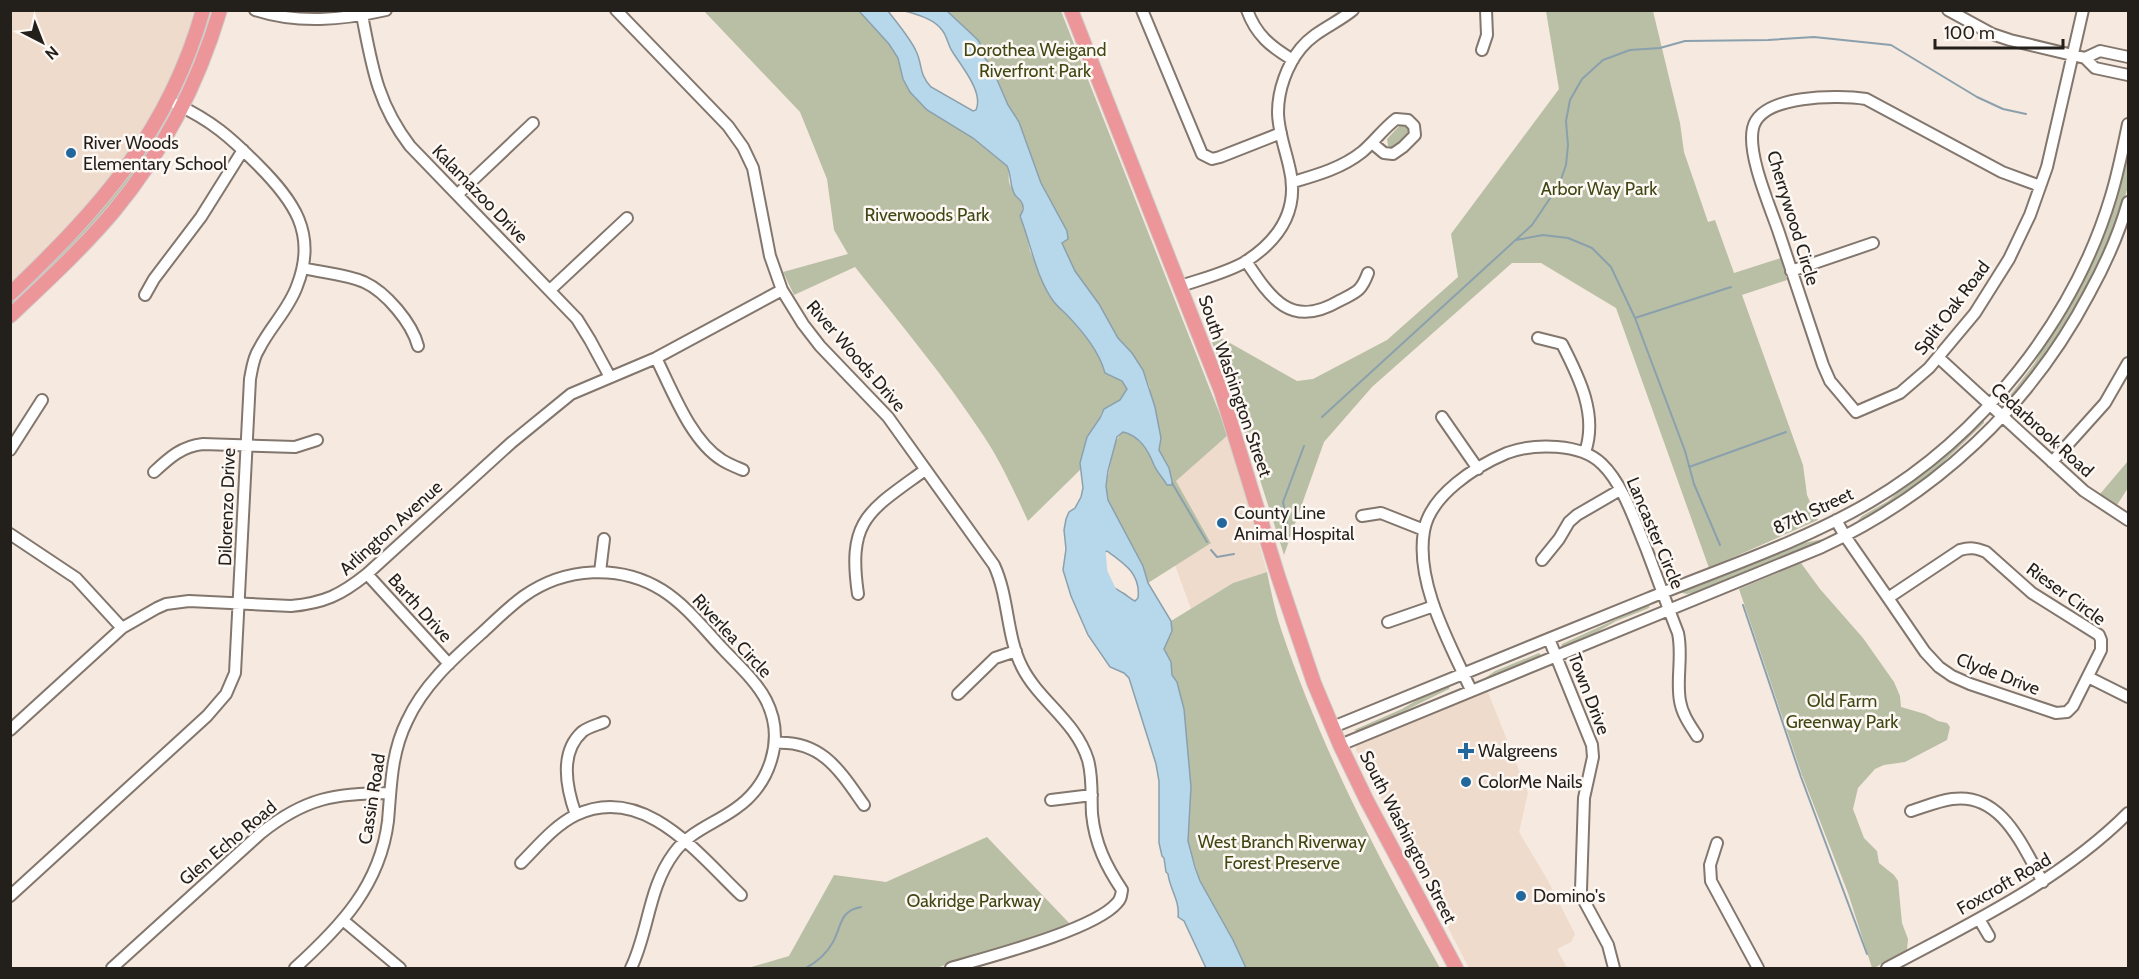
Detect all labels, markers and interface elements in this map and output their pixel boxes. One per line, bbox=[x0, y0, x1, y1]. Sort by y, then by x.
north arrow bbox=[12, 12, 72, 72]
scale bar bbox=[1935, 12, 2062, 50]
text: 100 m bbox=[1944, 22, 1995, 44]
park label: Dorothea Weigand Riverfront Park bbox=[964, 39, 1106, 82]
text: N bbox=[41, 42, 62, 64]
place label: River Woods Elementary School bbox=[83, 132, 228, 175]
street label: Kalamazoo Drive bbox=[427, 140, 533, 248]
marker: River Woods Elementary School bbox=[64, 146, 78, 160]
street label: Cherrywood Circle bbox=[1762, 148, 1824, 288]
park label: Arbor Way Park bbox=[1541, 178, 1658, 200]
park label: Riverwoods Park bbox=[865, 204, 990, 226]
street label: Split Oak Road bbox=[1909, 257, 1995, 359]
street label: South Washington Street bbox=[1194, 292, 1276, 480]
street label: River Woods Drive bbox=[802, 296, 910, 416]
street label: Cedarbrook Road bbox=[1986, 378, 2098, 482]
street label: Dilorenzo Drive bbox=[214, 448, 240, 566]
street label: Lancaster Circle bbox=[1622, 474, 1688, 592]
street label: Arlington Avenue bbox=[335, 476, 447, 580]
street label: 87th Street bbox=[1769, 483, 1857, 539]
place label: County Line Animal Hospital bbox=[1234, 502, 1355, 545]
marker: County Line Animal Hospital bbox=[1215, 516, 1229, 530]
street label: Rieser Circle bbox=[2022, 558, 2110, 630]
street label: Barth Drive bbox=[383, 569, 457, 647]
street label: Riverlea Circle bbox=[688, 589, 776, 683]
street label: Clyde Drive bbox=[1953, 648, 2043, 700]
street label: Town Drive bbox=[1563, 650, 1615, 738]
park label: Old Farm Greenway Park bbox=[1786, 690, 1899, 733]
place label: Walgreens bbox=[1478, 740, 1558, 762]
marker: Walgreens bbox=[1459, 744, 1473, 758]
street label: South Washington Street bbox=[1355, 747, 1461, 927]
street label: Cassin Road bbox=[354, 752, 390, 846]
place label: ColorMe Nails bbox=[1478, 771, 1582, 793]
marker: ColorMe Nails bbox=[1459, 775, 1473, 789]
street label: Glen Echo Road bbox=[175, 796, 281, 890]
park label: West Branch Riverway Forest Preserve bbox=[1198, 831, 1366, 874]
street label: Foxcroft Road bbox=[1953, 848, 2055, 920]
place label: Domino's bbox=[1533, 885, 1605, 907]
marker: Domino's bbox=[1514, 889, 1528, 903]
park label: Oakridge Parkway bbox=[907, 890, 1041, 912]

